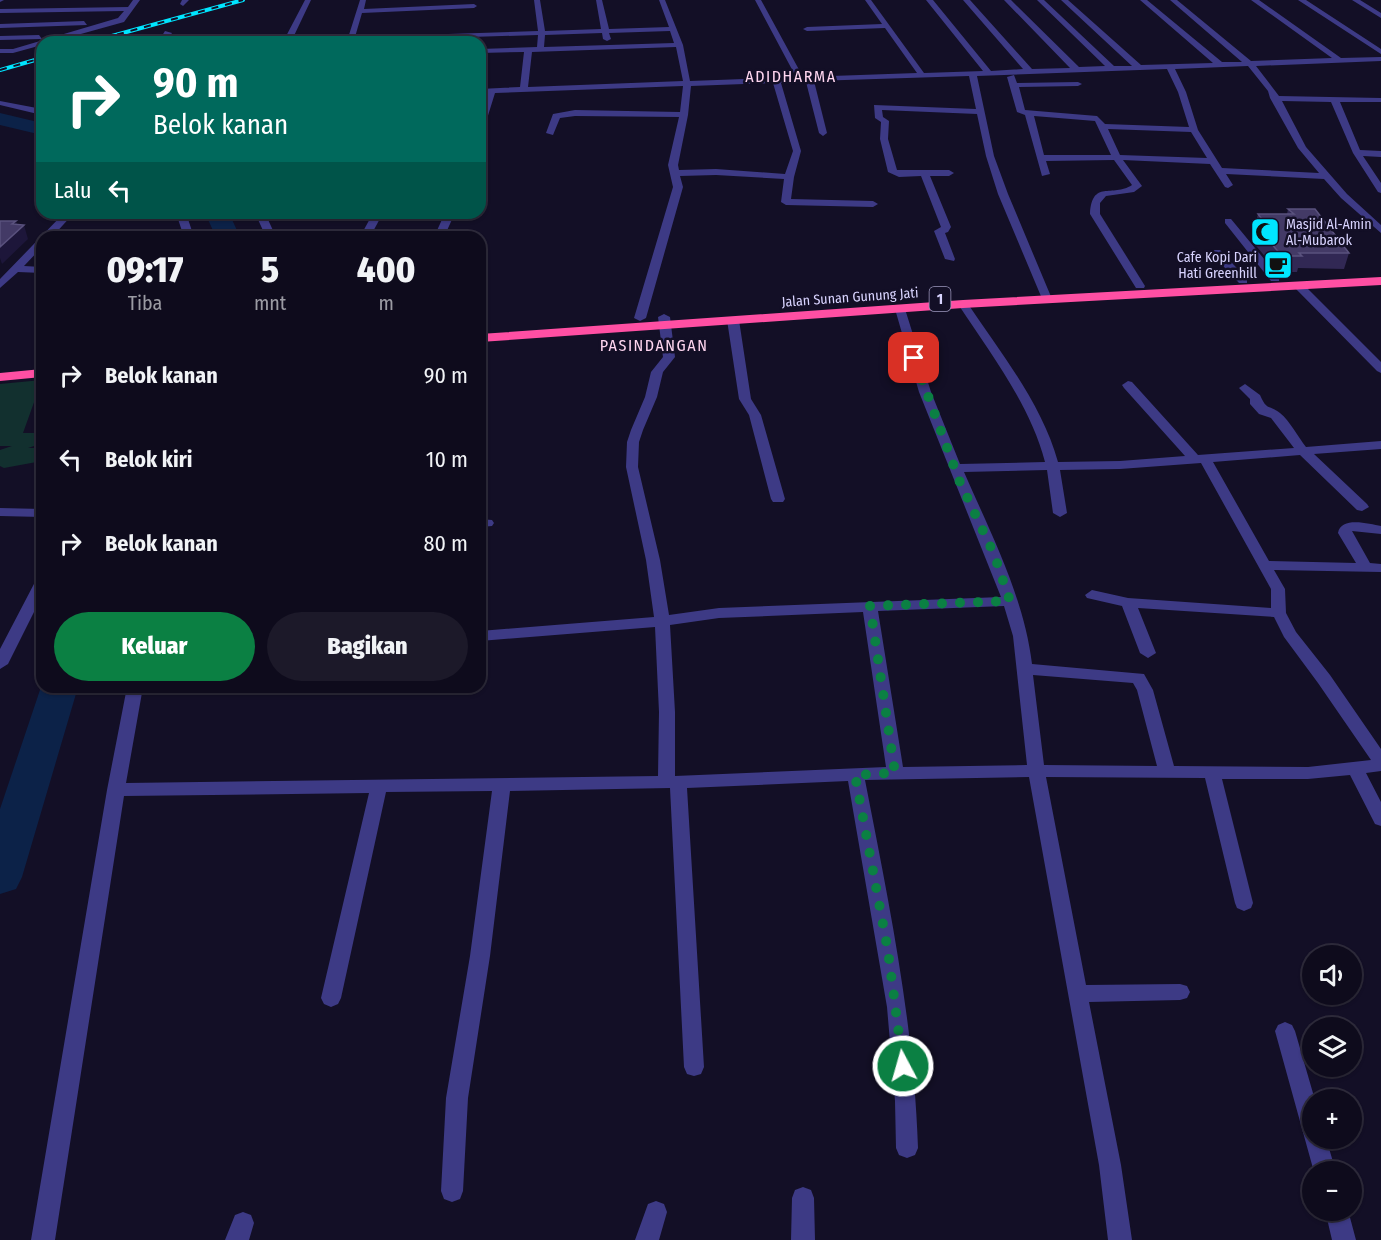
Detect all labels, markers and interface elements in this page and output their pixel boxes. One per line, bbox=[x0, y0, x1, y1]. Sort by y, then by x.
text: 90 m bbox=[153, 58, 238, 108]
icon: right bbox=[54, 60, 132, 138]
district label: ADIDHARMA bbox=[745, 67, 837, 86]
text: Belok kanan bbox=[153, 109, 288, 141]
icon: left bbox=[103, 174, 136, 207]
text: Lalu bbox=[54, 177, 91, 204]
mosque icon: Masjid Al-Amin Al-Mubarok bbox=[1249, 216, 1281, 248]
place label: Masjid Al-Amin Al-Mubarok bbox=[1286, 216, 1372, 249]
text: 09:17 bbox=[106, 248, 183, 292]
text: 5 bbox=[261, 248, 279, 292]
text: 400 bbox=[357, 248, 416, 292]
place label: Cafe Kopi Dari Hati Greenhill bbox=[1177, 249, 1257, 282]
cafe icon: Cafe Kopi Dari Hati Greenhill bbox=[1262, 249, 1294, 281]
street label: Jalan Sunan Gunung Jati bbox=[781, 284, 919, 311]
road number: 1 bbox=[930, 287, 950, 311]
text: Tiba bbox=[128, 291, 162, 315]
text: mnt bbox=[254, 291, 286, 315]
text: m bbox=[378, 291, 394, 315]
pin bbox=[888, 332, 939, 383]
district label: PASINDANGAN bbox=[600, 336, 708, 355]
icon: arrive bbox=[897, 341, 930, 374]
icon: right bbox=[54, 359, 87, 392]
text: Belok kanan bbox=[105, 362, 218, 389]
text: 90 m bbox=[424, 362, 468, 389]
icon: left bbox=[54, 443, 87, 476]
text: Belok kiri bbox=[105, 446, 193, 473]
text: 10 m bbox=[426, 446, 468, 473]
icon: right bbox=[54, 527, 87, 560]
text: Belok kanan bbox=[105, 530, 218, 557]
text: 80 m bbox=[423, 530, 468, 557]
button: Keluar bbox=[54, 612, 255, 681]
button: Bagikan bbox=[267, 612, 468, 681]
map controls bbox=[1302, 945, 1362, 1221]
button: sound bbox=[1302, 945, 1362, 1005]
button: layers bbox=[1302, 1017, 1362, 1077]
position arrow bbox=[871, 1034, 935, 1098]
button: + bbox=[1302, 1089, 1362, 1149]
button: − bbox=[1302, 1161, 1362, 1221]

